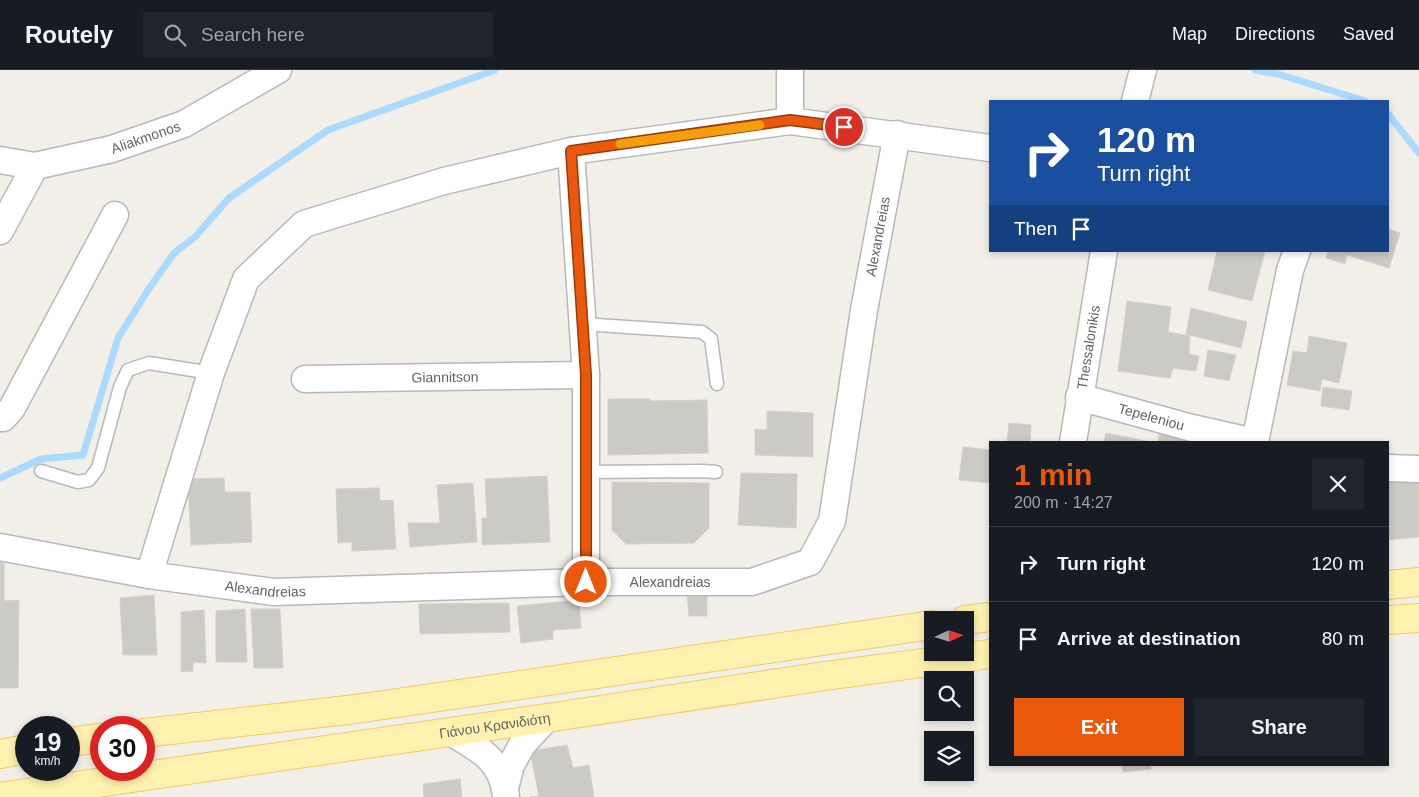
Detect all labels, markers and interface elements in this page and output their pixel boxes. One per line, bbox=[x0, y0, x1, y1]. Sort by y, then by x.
search box bbox=[143, 12, 493, 57]
text: Routely bbox=[25, 21, 113, 48]
icon: search bbox=[161, 21, 189, 49]
text: Search here bbox=[201, 24, 305, 45]
text: Map bbox=[1172, 24, 1207, 44]
text: Directions bbox=[1235, 24, 1315, 44]
text: Saved bbox=[1343, 24, 1394, 44]
pin bbox=[823, 106, 865, 148]
icon: arrive bbox=[830, 113, 858, 141]
street label: Aliakmonos bbox=[109, 118, 183, 157]
icon: right bbox=[1014, 120, 1079, 185]
text: 120 m bbox=[1097, 120, 1196, 159]
text: Turn right bbox=[1097, 161, 1190, 186]
street label: Alexandreias bbox=[862, 195, 893, 278]
icon: arrive bbox=[1067, 215, 1095, 243]
text: Then bbox=[1014, 218, 1057, 239]
street label: Thessalonikis bbox=[1074, 304, 1103, 390]
street label: Giannitson bbox=[411, 369, 479, 385]
street label: Tepeleniou bbox=[1117, 400, 1186, 434]
text: 1 min bbox=[1014, 458, 1092, 491]
button: close bbox=[1312, 458, 1364, 510]
text: 200 m · 14:27 bbox=[1014, 494, 1113, 511]
icon: right bbox=[1014, 550, 1042, 578]
text: Turn right bbox=[1057, 553, 1145, 574]
text: 120 m bbox=[1311, 553, 1364, 574]
position arrow bbox=[559, 555, 611, 607]
street label: Alexandreias bbox=[630, 574, 711, 590]
street label: Alexandreias bbox=[224, 577, 306, 600]
north arrow bbox=[924, 611, 974, 661]
map controls bbox=[924, 611, 974, 781]
icon: arrive bbox=[1014, 625, 1042, 653]
text: Arrive at destination bbox=[1057, 628, 1241, 649]
text: 80 m bbox=[1322, 628, 1364, 649]
button: search bbox=[924, 671, 974, 721]
button: Exit bbox=[1014, 698, 1184, 756]
button: Share bbox=[1194, 698, 1364, 756]
street label: Γιάνου Κρανιδιότη bbox=[438, 710, 551, 741]
speed limit sign: 30 bbox=[90, 716, 155, 781]
text: 19 bbox=[34, 728, 61, 756]
button: layers bbox=[924, 731, 974, 781]
text: km/h bbox=[34, 754, 61, 768]

